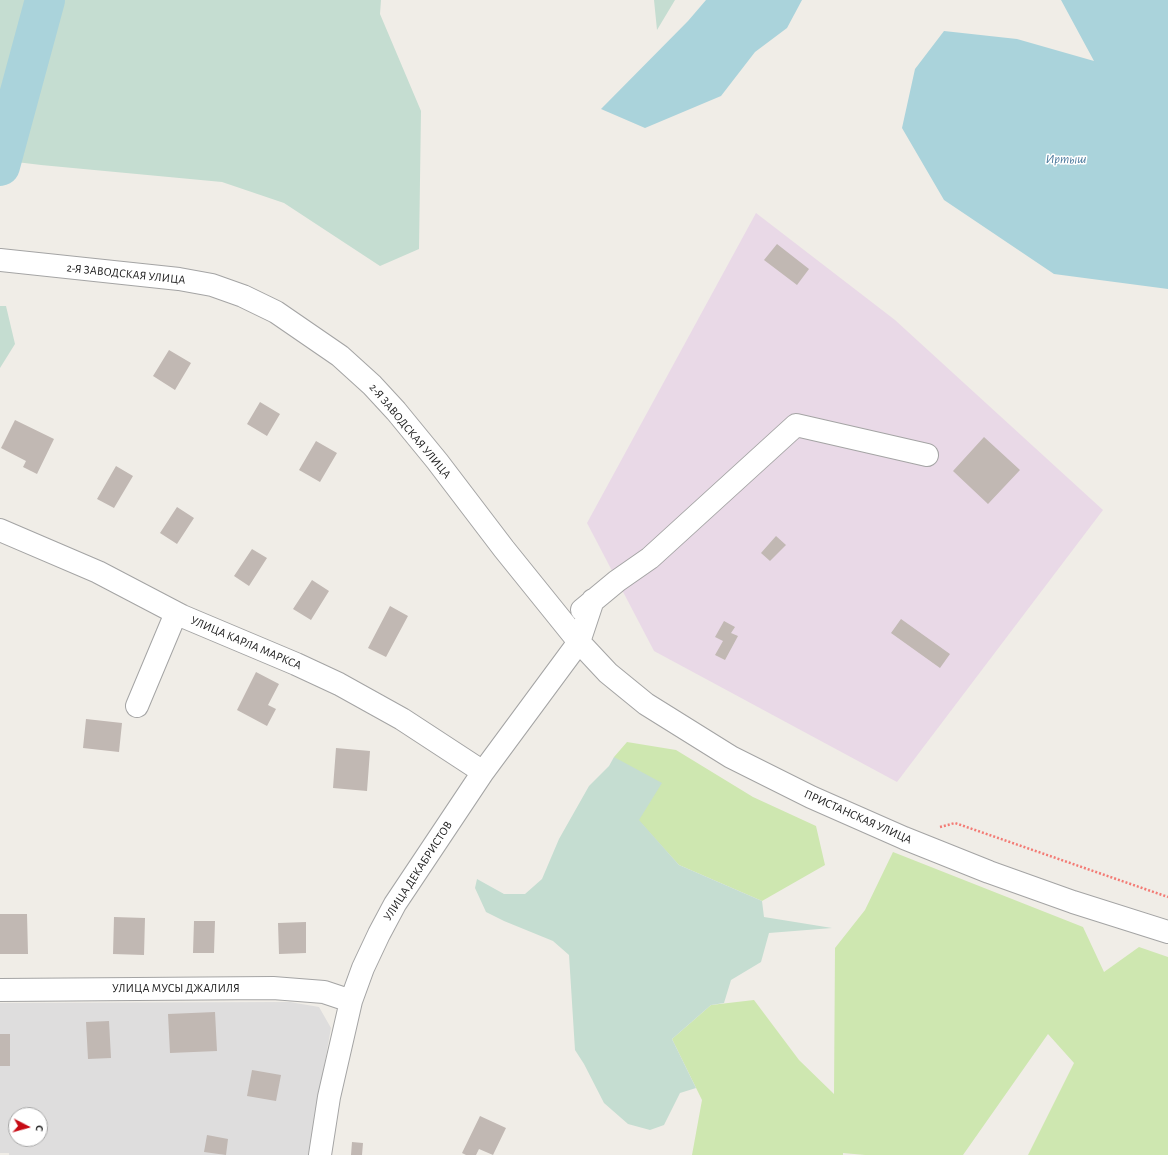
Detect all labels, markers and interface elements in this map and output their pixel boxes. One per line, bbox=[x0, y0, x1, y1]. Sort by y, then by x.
water label: Иртыш bbox=[1046, 151, 1086, 167]
street label: 2-Я ЗАВОДСКАЯ УЛИЦА bbox=[66, 261, 186, 287]
street label: 2-Я ЗАВОДСКАЯ УЛИЦА bbox=[366, 381, 454, 481]
street label: УЛИЦА КАРЛА МАРКСА bbox=[188, 613, 304, 673]
street label: ПРИСТАНСКАЯ УЛИЦА bbox=[802, 787, 914, 847]
street label: УЛИЦА ДЕКАБРИСТОВ bbox=[380, 819, 456, 923]
street label: УЛИЦА МУСЫ ДЖАЛИЛЯ bbox=[112, 981, 240, 995]
north arrow bbox=[8, 1107, 48, 1147]
text: С bbox=[34, 1125, 45, 1132]

